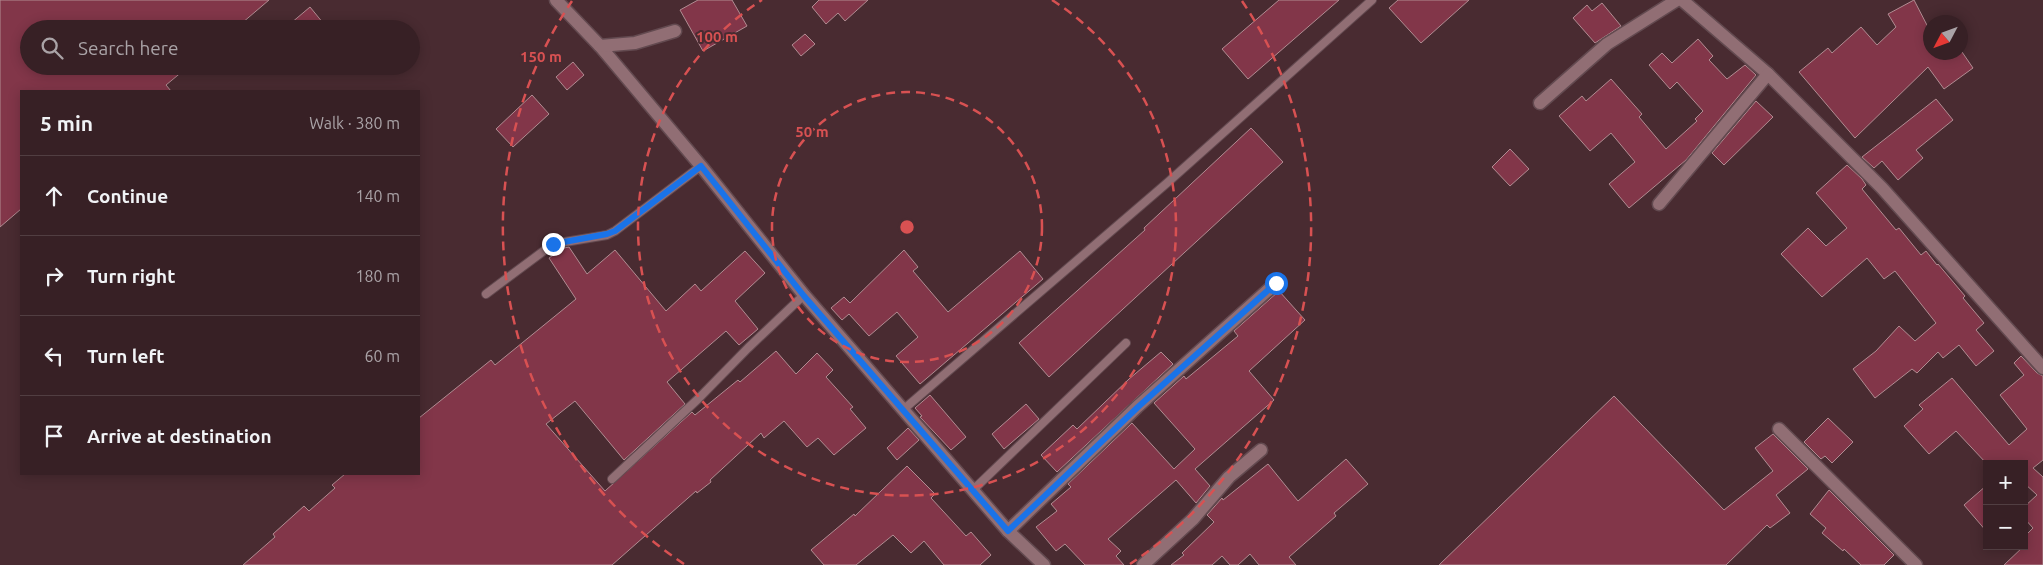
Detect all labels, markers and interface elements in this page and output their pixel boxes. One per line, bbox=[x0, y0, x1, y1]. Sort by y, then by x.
north arrow bbox=[1923, 15, 1968, 60]
search box bbox=[20, 20, 420, 75]
text: 100 m bbox=[696, 28, 738, 45]
icon: search bbox=[38, 34, 66, 62]
text: Search here bbox=[78, 37, 178, 59]
text: 150 m bbox=[520, 48, 562, 65]
text: 5 min bbox=[40, 111, 93, 135]
text: Walk · 380 m bbox=[309, 114, 400, 132]
text: 50 m bbox=[795, 123, 829, 140]
icon: ahead bbox=[40, 182, 68, 210]
text: Continue bbox=[87, 185, 168, 207]
text: 140 m bbox=[355, 187, 400, 205]
centre of rings bbox=[898, 218, 916, 236]
route end bbox=[542, 233, 565, 256]
icon: right bbox=[40, 262, 68, 290]
text: Turn right bbox=[87, 265, 175, 287]
text: 180 m bbox=[355, 267, 400, 285]
route start bbox=[1265, 272, 1288, 295]
icon: left bbox=[40, 342, 68, 370]
text: Turn left bbox=[87, 345, 165, 367]
text: 60 m bbox=[364, 347, 400, 365]
icon: arrive bbox=[40, 422, 68, 450]
text: Arrive at destination bbox=[87, 425, 272, 447]
map controls bbox=[1983, 460, 2028, 550]
button: + bbox=[1983, 460, 2028, 505]
button: − bbox=[1983, 505, 2028, 550]

